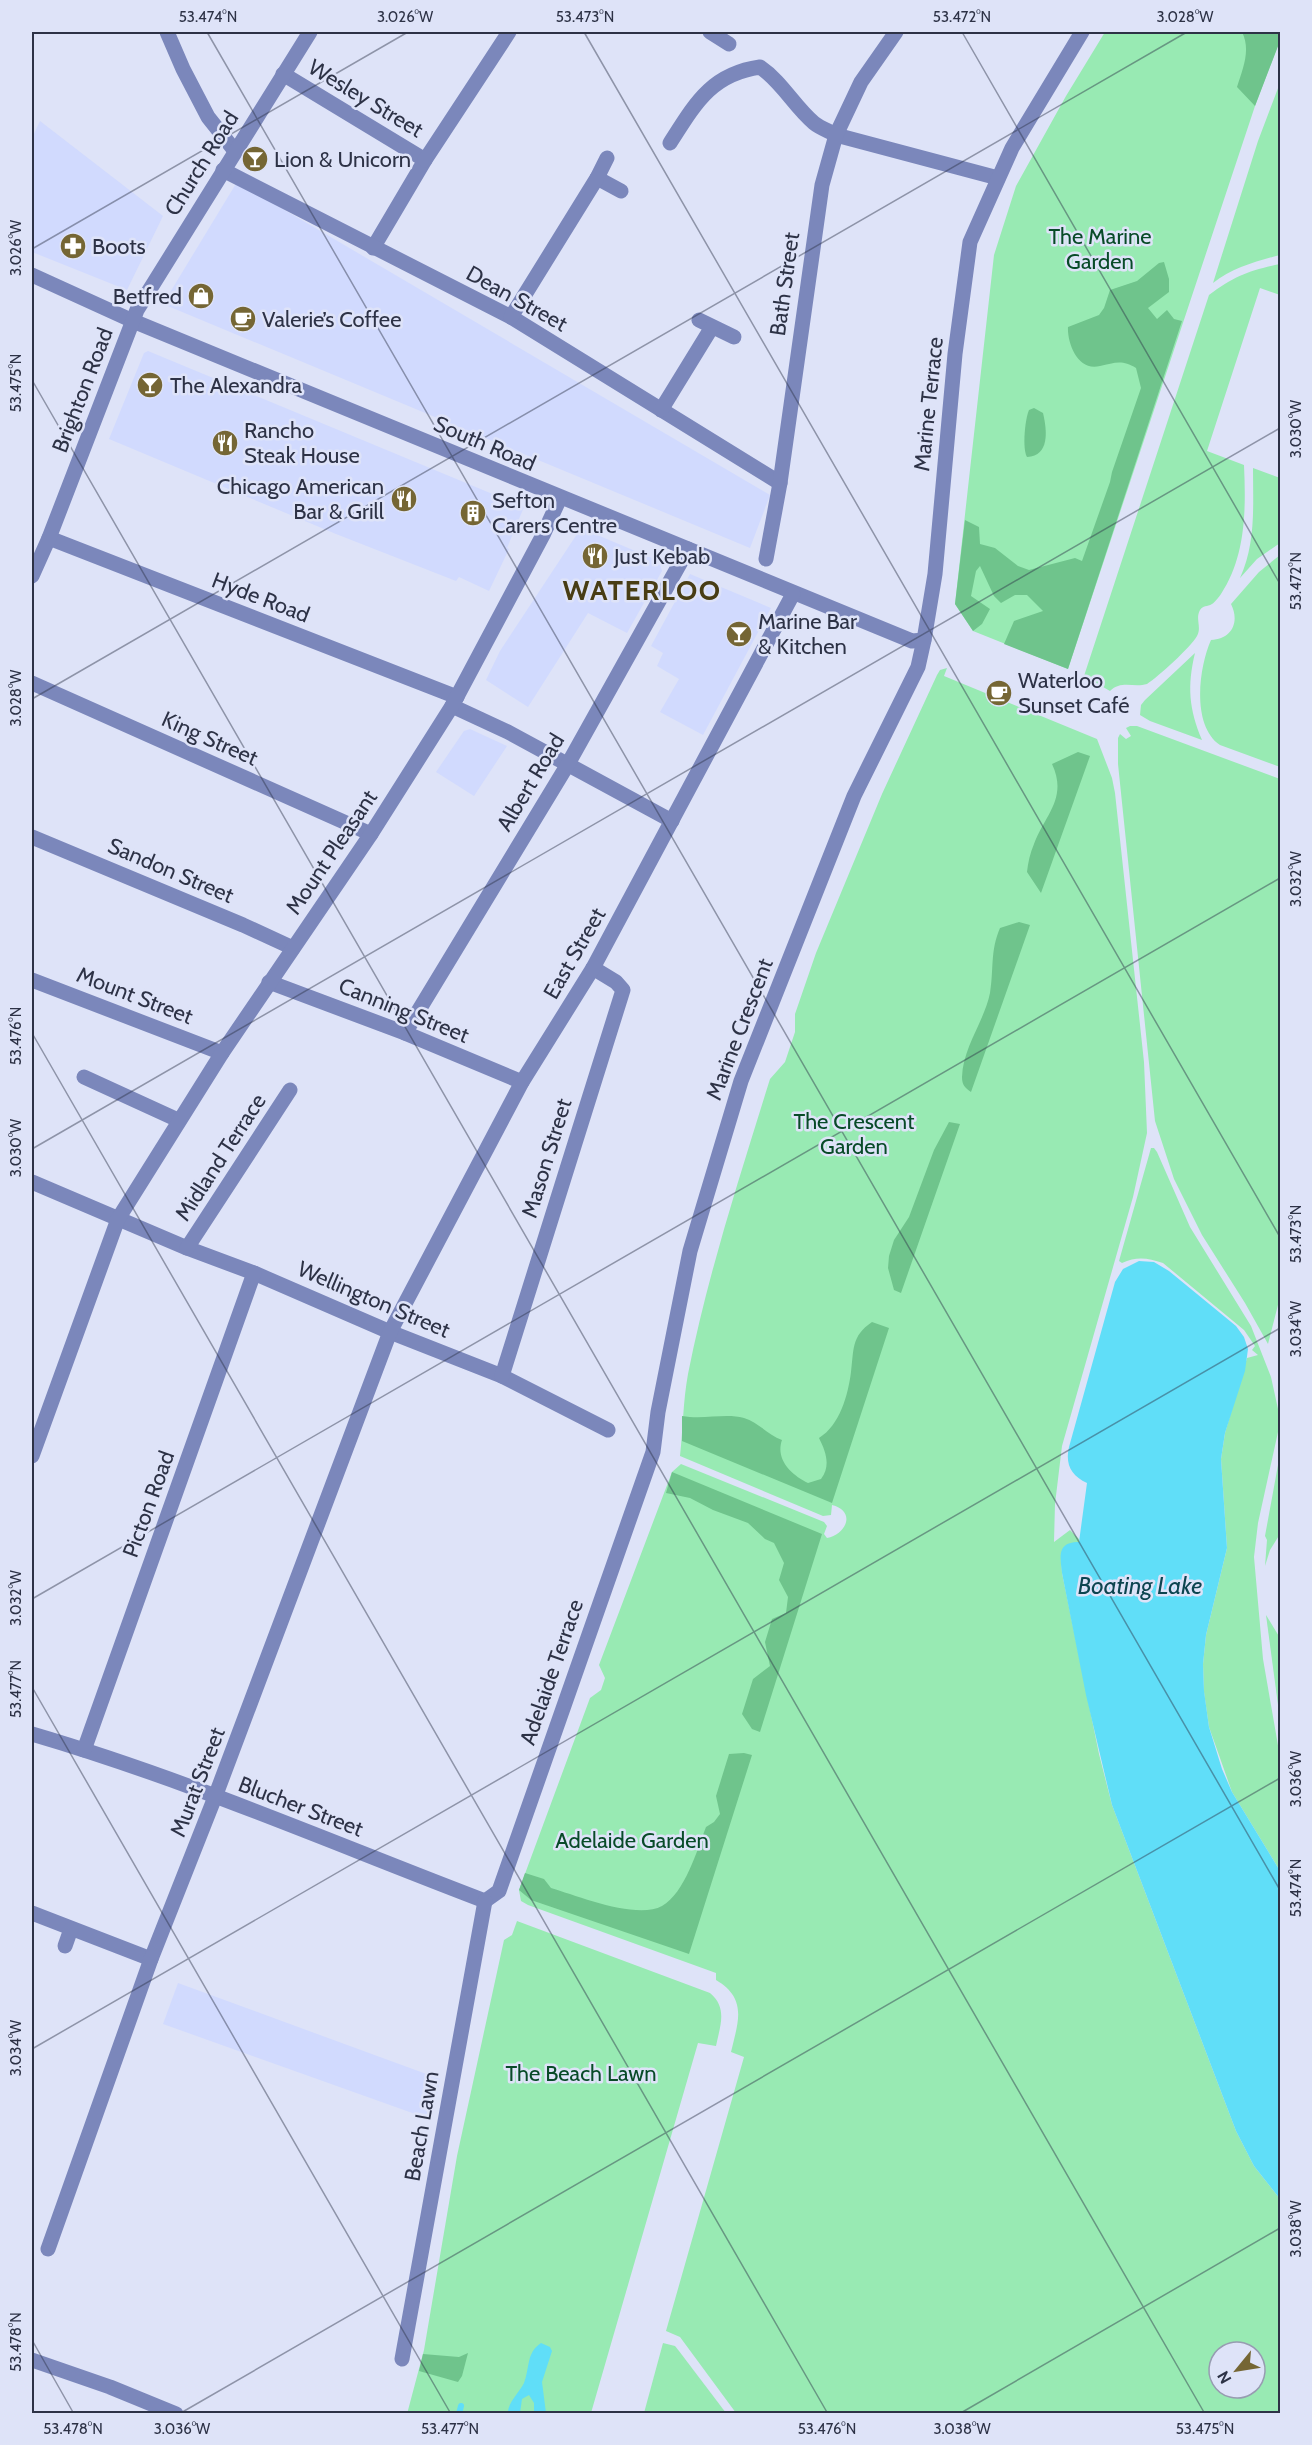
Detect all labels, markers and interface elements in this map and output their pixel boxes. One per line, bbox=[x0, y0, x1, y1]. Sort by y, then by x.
text: 53.474°N bbox=[179, 8, 237, 26]
text: 3.026°W bbox=[377, 8, 434, 26]
text: 53.473°N bbox=[556, 8, 614, 26]
text: 53.472°N bbox=[933, 8, 991, 26]
text: 3.028°W bbox=[1157, 8, 1214, 26]
street label: Wesley Street bbox=[303, 54, 429, 144]
street label: Church Road bbox=[159, 106, 244, 221]
bar icon: Lion & Unicorn bbox=[240, 144, 270, 174]
place label: Lion & Unicorn bbox=[274, 146, 411, 173]
text: 3.026°W bbox=[7, 219, 25, 276]
park label: The Marine Garden bbox=[1048, 223, 1152, 275]
street label: Bath Street bbox=[764, 230, 805, 338]
pharmacy icon: Boots bbox=[58, 231, 88, 261]
place label: Boots bbox=[92, 233, 146, 260]
street label: Dean Street bbox=[461, 260, 573, 338]
shop icon: Betfred bbox=[186, 281, 216, 311]
place label: Betfred bbox=[113, 283, 182, 310]
cafe icon: Valerie’s Coffee bbox=[228, 304, 258, 334]
place label: Valerie’s Coffee bbox=[262, 306, 401, 333]
street label: Brighton Road bbox=[46, 324, 119, 457]
street label: Marine Terrace bbox=[908, 335, 949, 473]
text: 53.475°N bbox=[7, 354, 25, 412]
bar icon: The Alexandra bbox=[135, 370, 165, 400]
place label: The Alexandra bbox=[170, 372, 303, 399]
text: 3.030°W bbox=[1287, 399, 1305, 458]
street label: South Road bbox=[430, 410, 540, 477]
place label: Rancho Steak House bbox=[244, 417, 360, 469]
restaurant icon: Rancho Steak House bbox=[210, 428, 240, 458]
place label: Chicago American Bar & Grill bbox=[217, 473, 385, 525]
restaurant icon: Chicago American Bar & Grill bbox=[389, 484, 419, 514]
place label: Sefton Carers Centre bbox=[492, 487, 617, 539]
building icon: Sefton Carers Centre bbox=[458, 498, 488, 528]
restaurant icon: Just Kebab bbox=[580, 541, 610, 571]
place label: Just Kebab bbox=[613, 543, 710, 570]
text: 53.472°N bbox=[1287, 552, 1305, 610]
street label: Hyde Road bbox=[208, 567, 313, 628]
district label: WATERLOO bbox=[562, 573, 722, 607]
place label: Marine Bar & Kitchen bbox=[758, 608, 857, 660]
bar icon: Marine Bar & Kitchen bbox=[724, 619, 754, 649]
place label: Waterloo Sunset Café bbox=[1018, 667, 1130, 719]
text: 3.028°W bbox=[7, 669, 25, 726]
cafe icon: Waterloo Sunset Café bbox=[984, 678, 1014, 708]
street label: King Street bbox=[158, 705, 263, 772]
street label: Albert Road bbox=[491, 729, 570, 836]
street label: Mount Pleasant bbox=[280, 784, 383, 920]
street label: Sandon Street bbox=[104, 832, 238, 909]
text: 3.032°W bbox=[1287, 850, 1305, 907]
street label: East Street bbox=[538, 902, 612, 1004]
street label: Marine Crescent bbox=[700, 954, 779, 1104]
street label: Mount Street bbox=[73, 961, 197, 1030]
street label: Canning Street bbox=[335, 972, 473, 1049]
text: 53.476°N bbox=[7, 1007, 25, 1065]
street label: Midland Terrace bbox=[169, 1089, 272, 1226]
street label: Mason Street bbox=[516, 1095, 578, 1221]
park label: The Crescent Garden bbox=[794, 1108, 915, 1160]
text: 3.030°W bbox=[7, 1118, 25, 1177]
text: 53.473°N bbox=[1287, 1205, 1305, 1263]
street label: Wellington Street bbox=[294, 1255, 455, 1344]
text: 3.034°W bbox=[1287, 1300, 1305, 1357]
street label: Picton Road bbox=[117, 1447, 180, 1561]
text: 3.032°W bbox=[7, 1569, 25, 1626]
water label: Boating Lake bbox=[1078, 1571, 1202, 1600]
street label: Adelaide Terrace bbox=[514, 1596, 589, 1749]
text: 53.477°N bbox=[7, 1660, 25, 1718]
street label: Murat Street bbox=[164, 1723, 231, 1841]
text: 3.036°W bbox=[1287, 1750, 1305, 1807]
street label: Blucher Street bbox=[235, 1770, 368, 1843]
park label: Adelaide Garden bbox=[555, 1827, 709, 1854]
text: 53.474°N bbox=[1287, 1859, 1305, 1917]
text: 3.034°W bbox=[7, 2019, 25, 2076]
park label: The Beach Lawn bbox=[505, 2060, 657, 2087]
street label: Beach Lawn bbox=[399, 2069, 444, 2183]
text: 3.038°W bbox=[1287, 2200, 1305, 2258]
text: 53.478°N bbox=[7, 2312, 25, 2372]
north arrow bbox=[1207, 2340, 1267, 2400]
text: N bbox=[1213, 2368, 1235, 2387]
text: 53.478°N bbox=[43, 2420, 103, 2438]
text: 3.036°W bbox=[154, 2420, 211, 2438]
text: 53.477°N bbox=[421, 2420, 479, 2438]
text: 53.476°N bbox=[798, 2420, 856, 2438]
text: 3.038°W bbox=[933, 2420, 991, 2438]
text: 53.475°N bbox=[1176, 2420, 1234, 2438]

